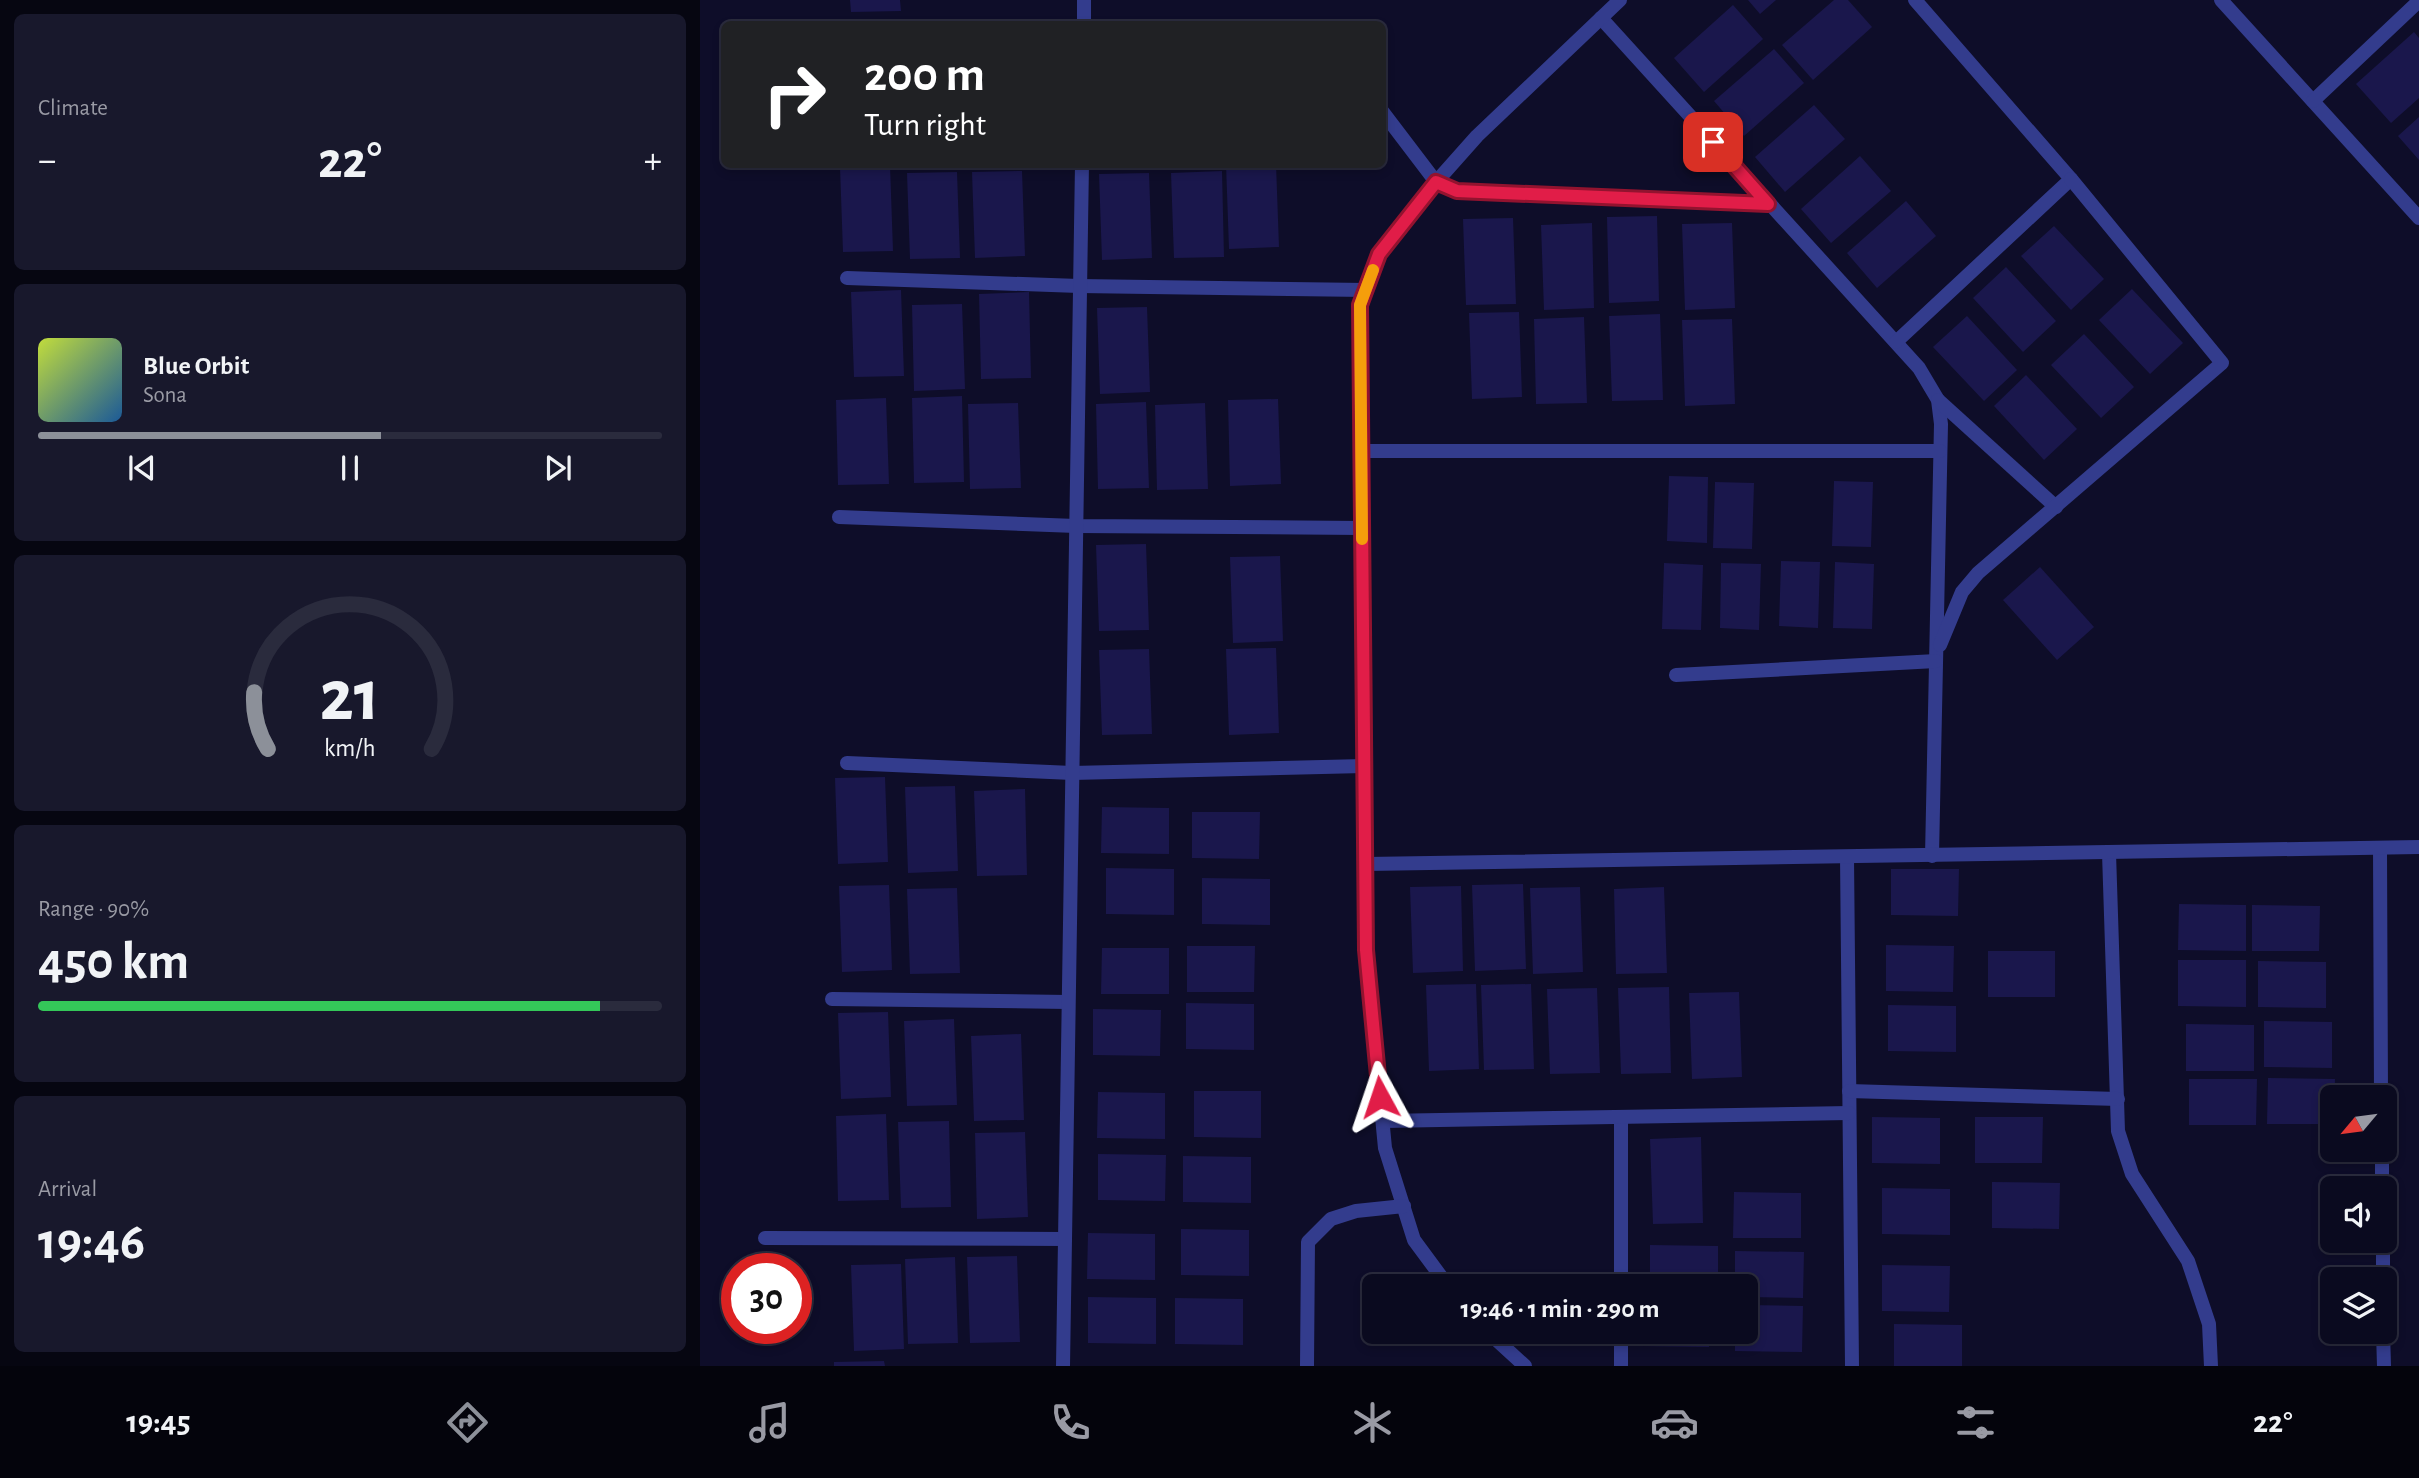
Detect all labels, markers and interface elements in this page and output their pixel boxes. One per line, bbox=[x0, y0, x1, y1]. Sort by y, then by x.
icon: right bbox=[749, 49, 840, 140]
text: 200 m bbox=[864, 51, 985, 100]
text: Climate bbox=[38, 97, 108, 120]
text: Turn right bbox=[864, 109, 986, 141]
pin bbox=[1683, 112, 1743, 172]
icon: arrive bbox=[1694, 123, 1732, 161]
text: 22° bbox=[318, 135, 382, 187]
text: − bbox=[38, 142, 56, 180]
text: + bbox=[644, 142, 662, 180]
text: Blue Orbit bbox=[143, 353, 249, 379]
text: Sona bbox=[143, 384, 187, 407]
icon: previous bbox=[123, 449, 161, 487]
icon: pause bbox=[331, 449, 369, 487]
icon: next bbox=[539, 449, 577, 487]
text: 21 bbox=[320, 661, 380, 734]
text: km/h bbox=[324, 736, 376, 761]
text: Range · 90% bbox=[38, 898, 149, 921]
text: 450 km bbox=[38, 936, 189, 988]
position arrow bbox=[1343, 1060, 1417, 1134]
north arrow bbox=[2320, 1085, 2398, 1162]
map controls bbox=[2320, 1085, 2397, 1344]
button: sound bbox=[2320, 1176, 2397, 1253]
text: Arrival bbox=[38, 1178, 97, 1201]
text: 19:46 bbox=[38, 1216, 145, 1268]
speed limit sign: 30 bbox=[721, 1253, 812, 1344]
button: layers bbox=[2320, 1267, 2397, 1344]
text: 19:46 · 1 min · 290 m bbox=[1460, 1296, 1660, 1322]
icon: directions bbox=[443, 1398, 492, 1447]
icon: music bbox=[745, 1398, 794, 1447]
icon: phone bbox=[1046, 1398, 1095, 1447]
icon: climate bbox=[1348, 1398, 1397, 1447]
icon: car bbox=[1650, 1398, 1699, 1447]
icon: filters bbox=[1951, 1398, 2000, 1447]
text: 19:45 bbox=[126, 1406, 191, 1438]
text: 22° bbox=[2253, 1406, 2293, 1438]

